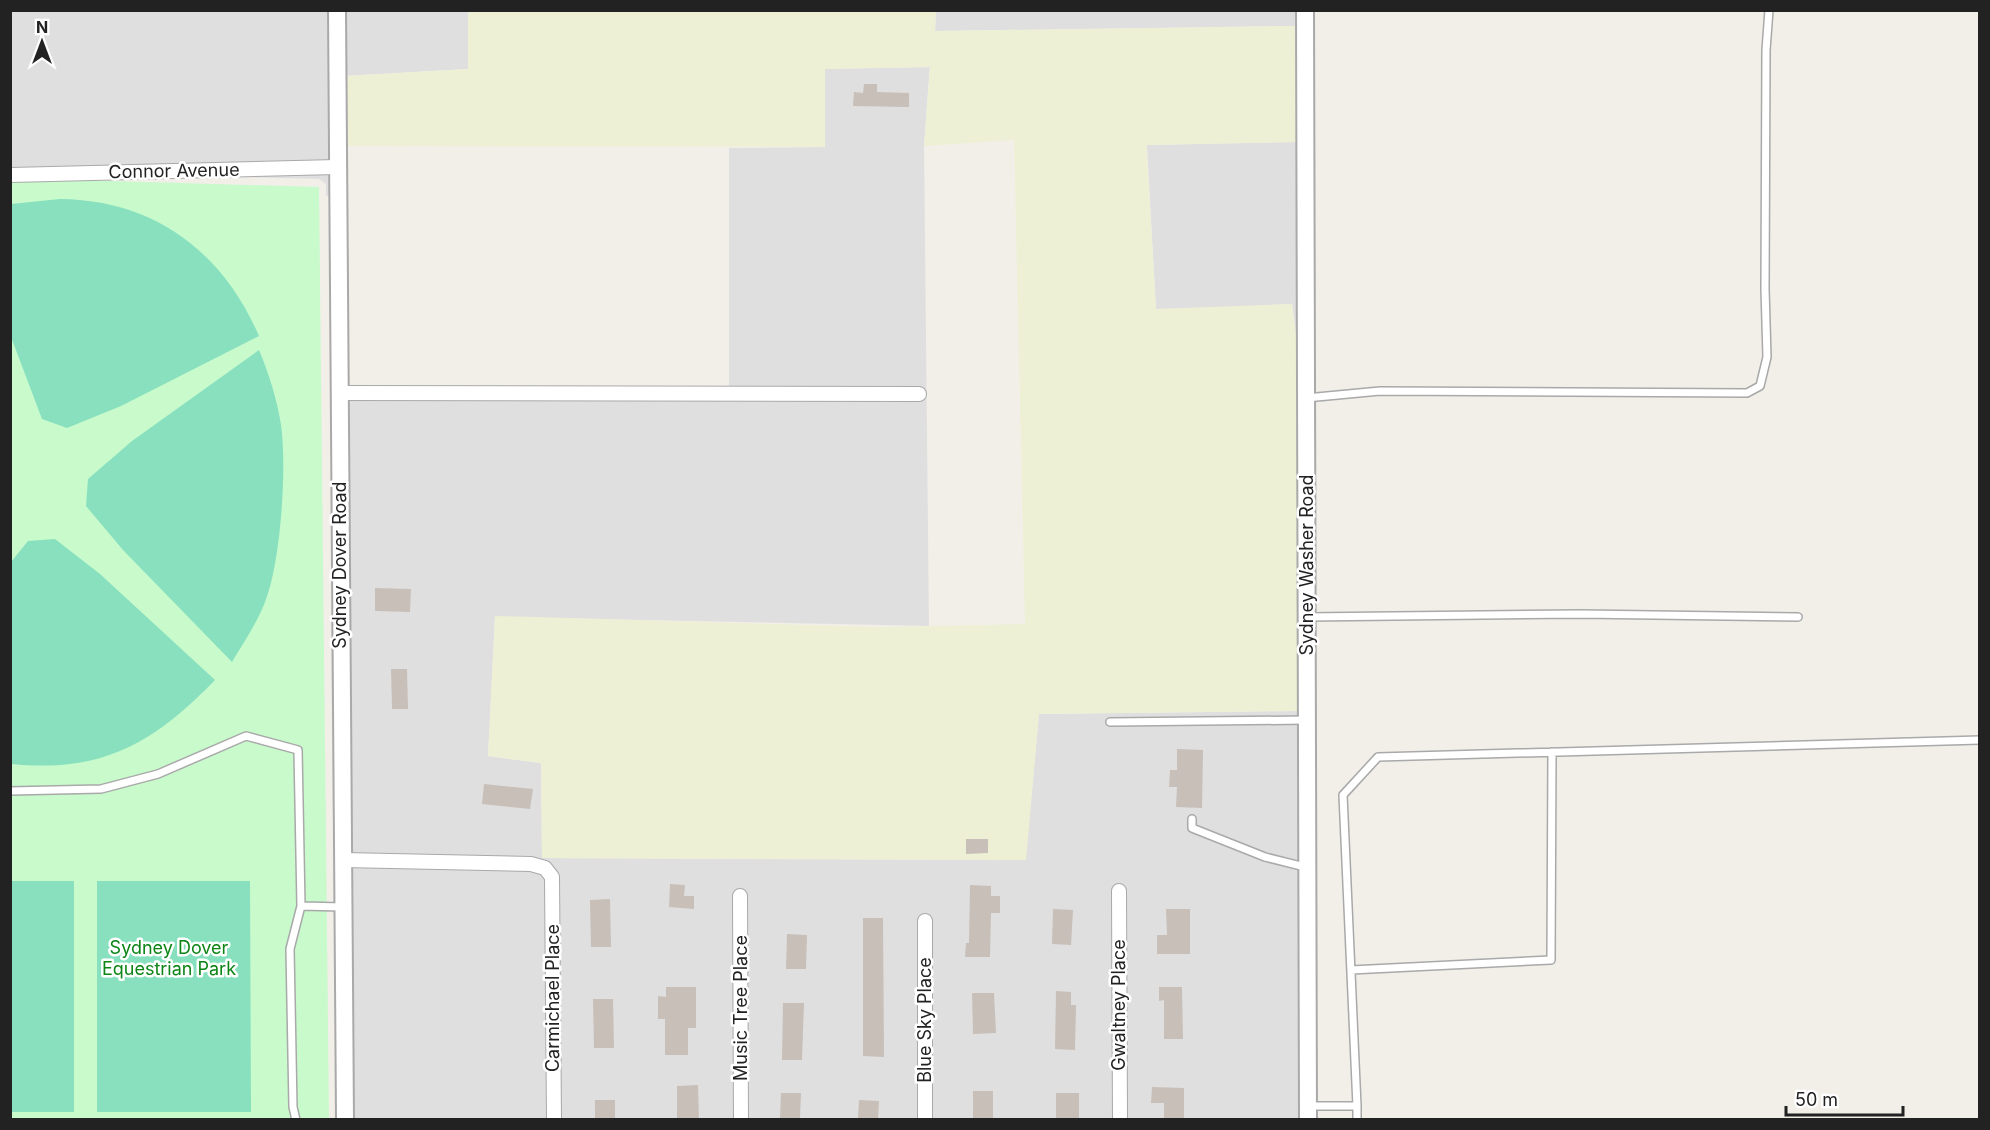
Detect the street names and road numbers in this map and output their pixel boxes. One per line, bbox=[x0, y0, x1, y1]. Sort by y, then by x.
street label: Connor Avenue bbox=[108, 159, 240, 182]
street label: Sydney Washer Road bbox=[1296, 474, 1317, 656]
street label: Sydney Dover Road bbox=[329, 481, 350, 649]
street label: Carmichael Place bbox=[542, 924, 563, 1072]
street label: Music Tree Place bbox=[730, 935, 751, 1081]
street label: Gwaltney Place bbox=[1108, 939, 1129, 1071]
street label: Blue Sky Place bbox=[914, 957, 935, 1083]

